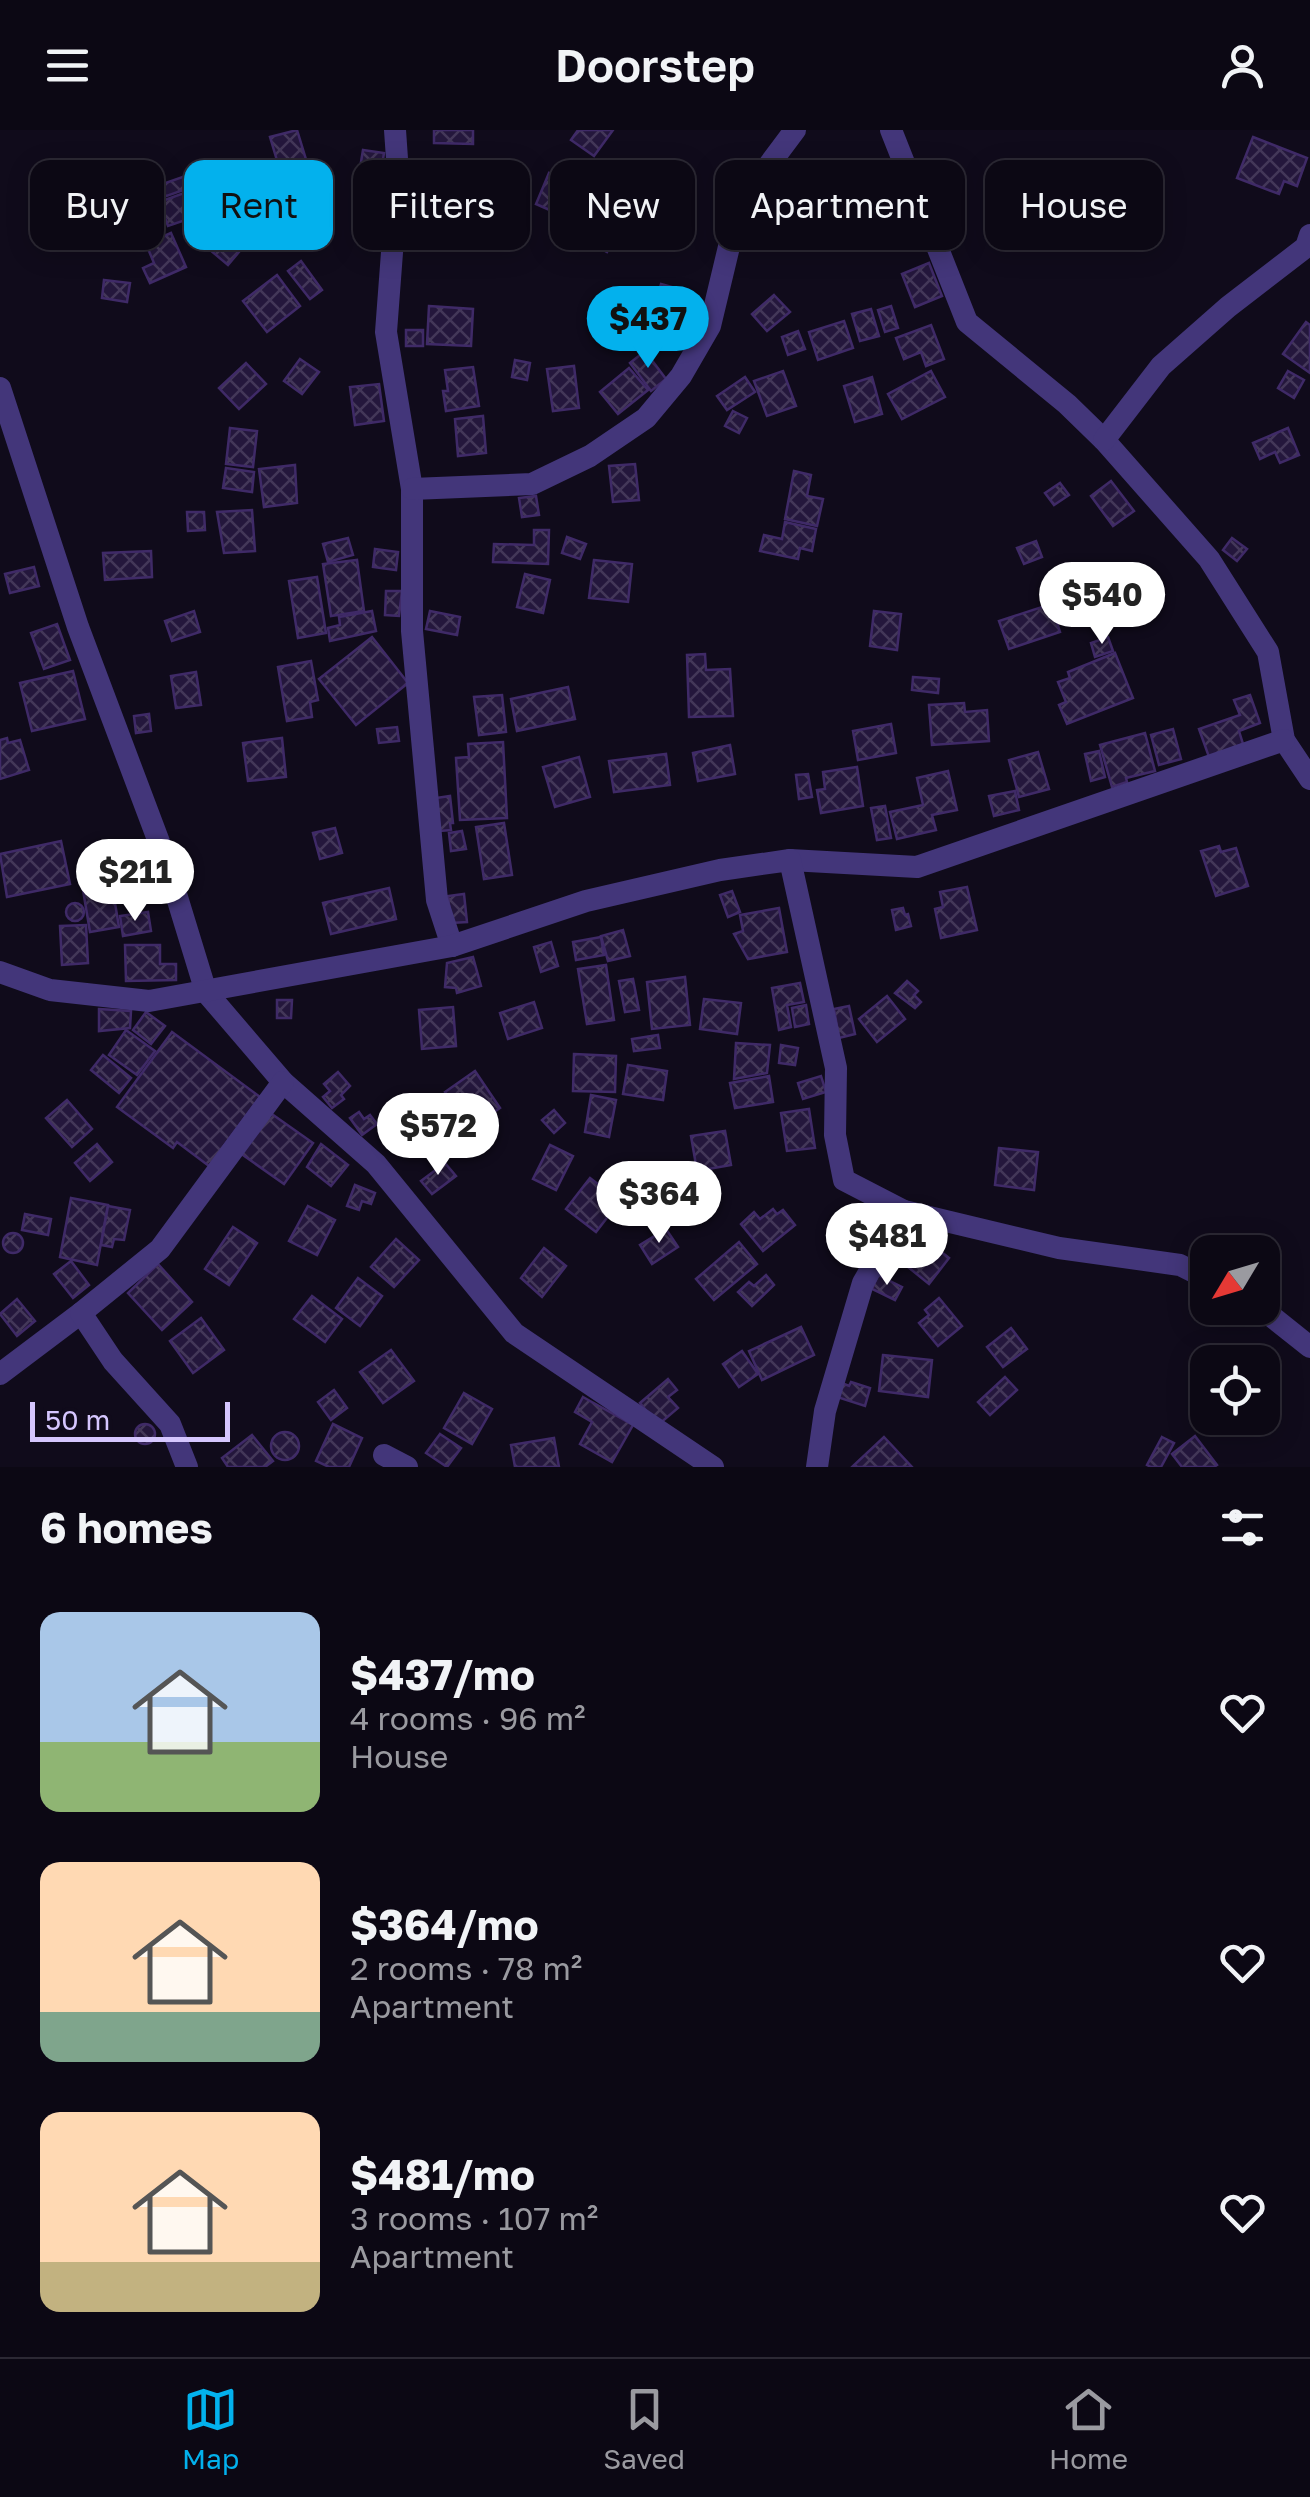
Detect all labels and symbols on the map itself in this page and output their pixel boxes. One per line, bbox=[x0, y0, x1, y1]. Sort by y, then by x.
pin: $437 bbox=[589, 286, 707, 371]
pin: $540 bbox=[1043, 562, 1161, 647]
pin: $211 bbox=[76, 839, 194, 924]
pin: $572 bbox=[379, 1093, 497, 1178]
pin: $364 bbox=[600, 1161, 718, 1246]
pin: $481 bbox=[828, 1203, 946, 1288]
north arrow bbox=[1190, 1235, 1280, 1325]
scale bar bbox=[30, 1397, 230, 1442]

